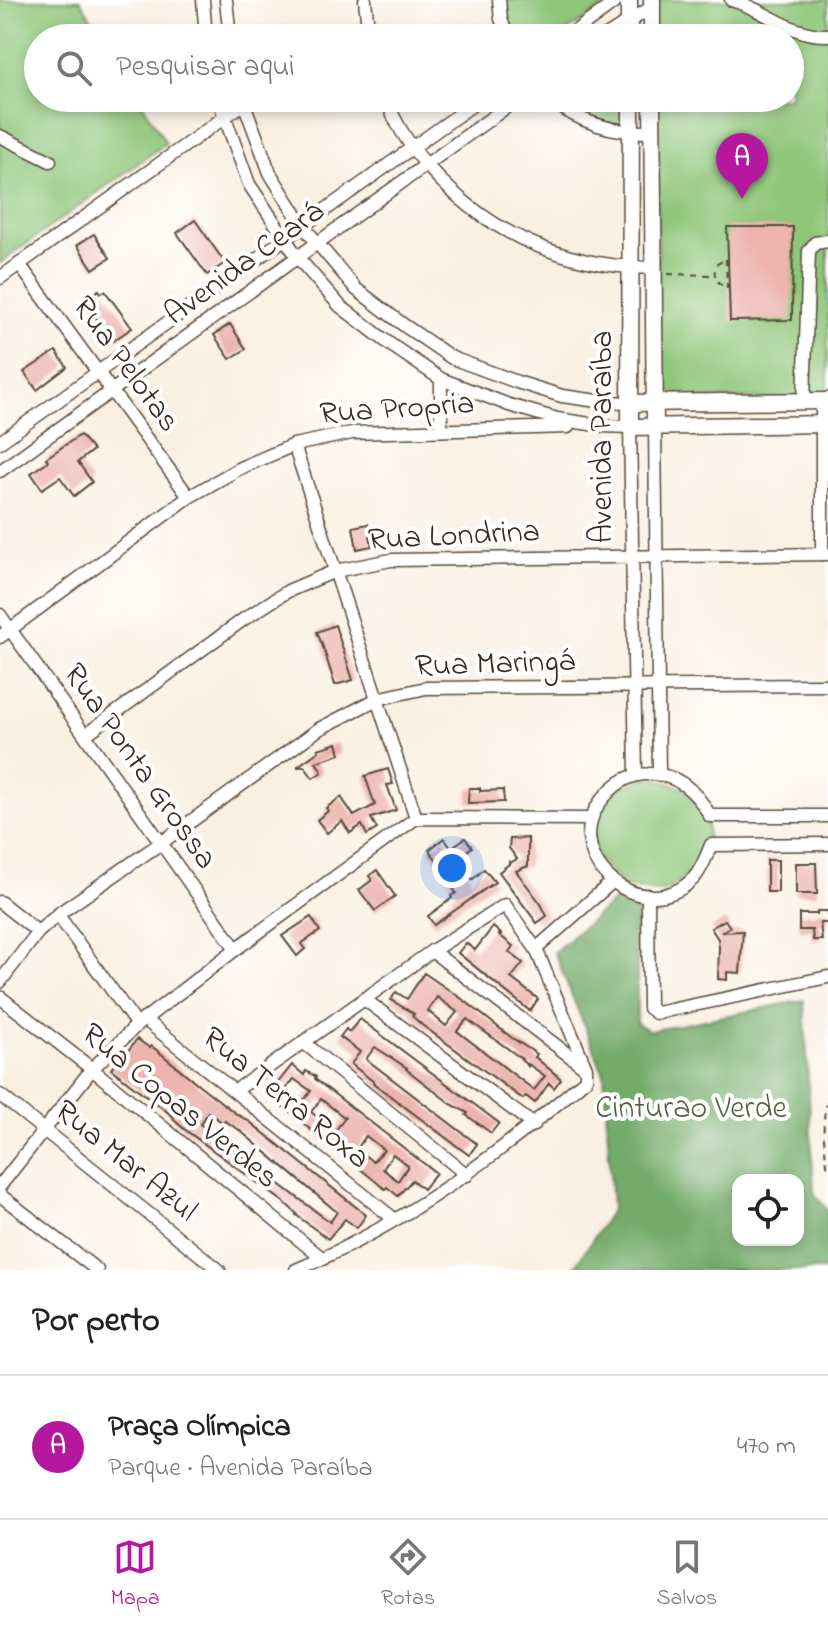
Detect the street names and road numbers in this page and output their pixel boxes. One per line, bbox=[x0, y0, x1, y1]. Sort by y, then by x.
street label: Avenida Ceará bbox=[155, 190, 335, 338]
street label: Rua Pelotas bbox=[59, 287, 191, 443]
street label: Avenida Paraíba bbox=[580, 330, 627, 544]
street label: Rua Propria bbox=[318, 381, 476, 439]
street label: Rua Londrina bbox=[367, 509, 541, 565]
street label: Rua Maringá bbox=[414, 639, 576, 691]
street label: Rua Ponta Grossa bbox=[50, 654, 228, 880]
street label: Rua Copas Verdes bbox=[70, 1013, 288, 1201]
street label: Rua Terra Roxa bbox=[191, 1016, 379, 1182]
street label: Rua Mar Azul bbox=[43, 1089, 207, 1235]

